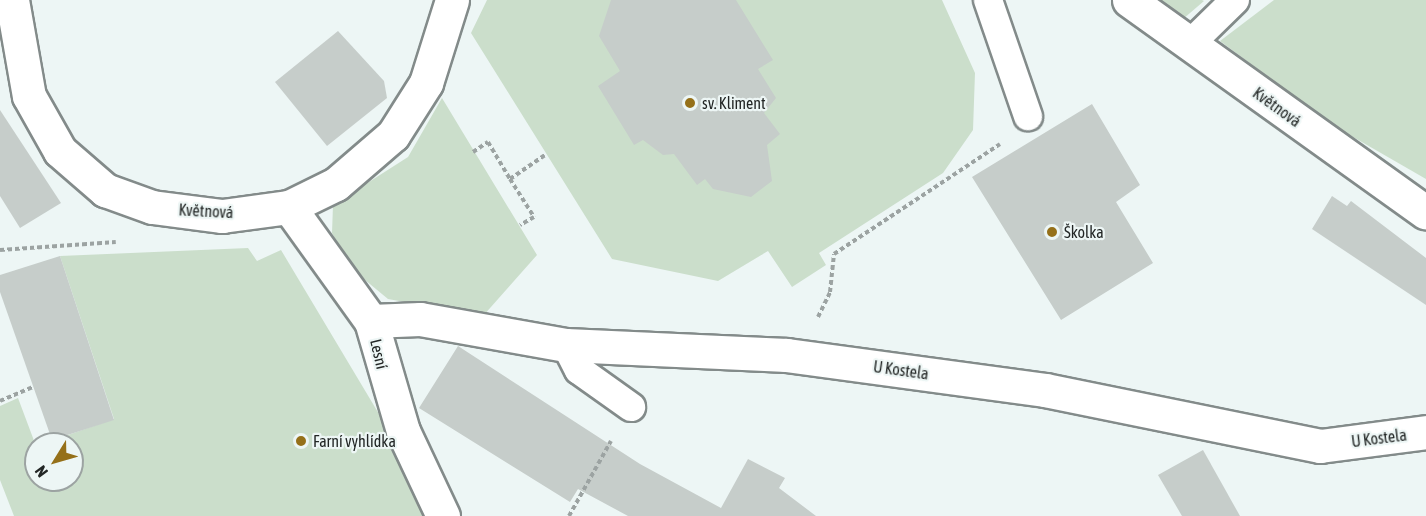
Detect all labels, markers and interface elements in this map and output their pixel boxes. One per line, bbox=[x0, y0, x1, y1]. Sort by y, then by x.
street label: Květnová bbox=[1249, 83, 1305, 131]
place label: sv. Kliment bbox=[702, 93, 766, 113]
marker: sv. Kliment bbox=[683, 96, 697, 110]
street label: Květnová bbox=[178, 200, 234, 222]
place label: Školka bbox=[1064, 222, 1104, 242]
marker: Školka bbox=[1045, 225, 1059, 239]
street label: Lesní bbox=[366, 337, 392, 371]
street label: U Kostela bbox=[872, 357, 930, 383]
street label: U Kostela bbox=[1350, 425, 1408, 451]
place label: Farní vyhlídka bbox=[313, 431, 396, 451]
north arrow bbox=[24, 432, 84, 492]
marker: Farní vyhlídka bbox=[294, 434, 308, 448]
text: N bbox=[31, 462, 51, 481]

